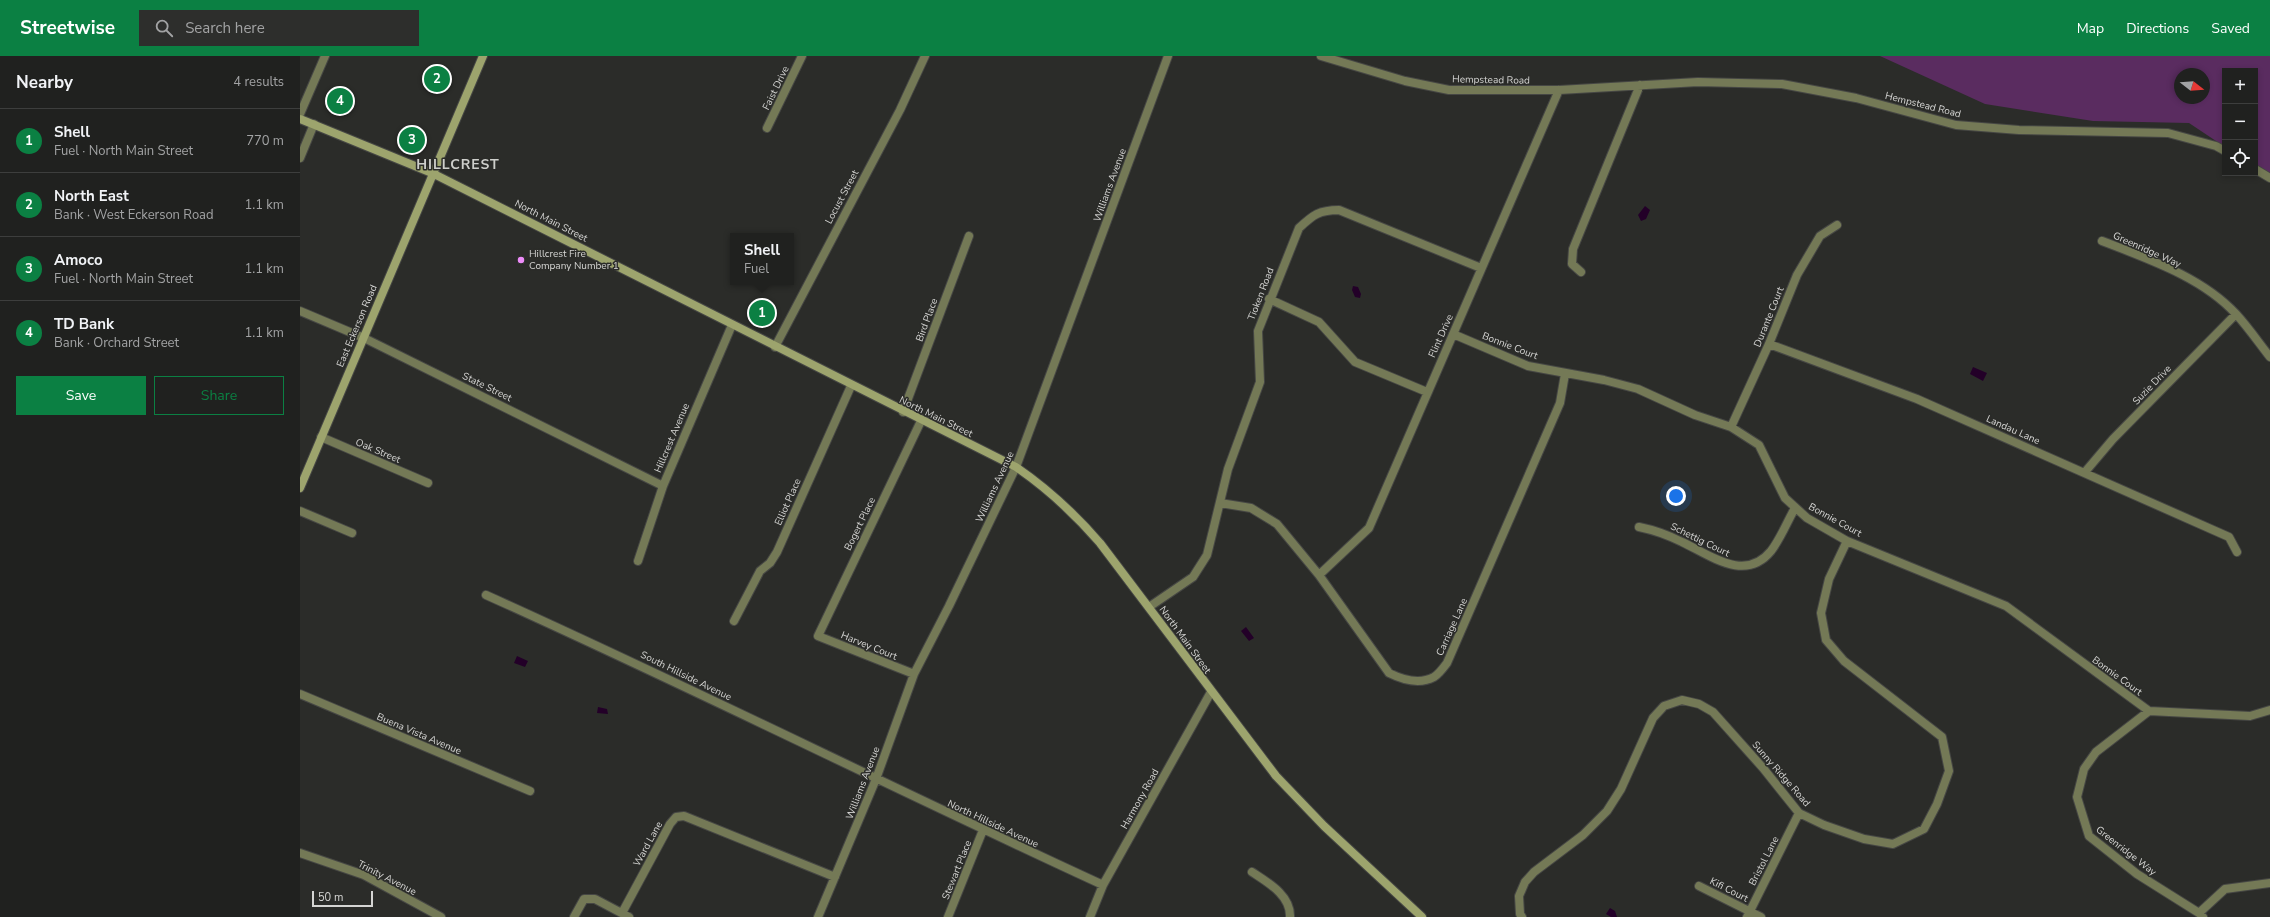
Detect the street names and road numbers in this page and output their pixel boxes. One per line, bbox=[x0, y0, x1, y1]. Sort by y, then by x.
street label: Faist Drive bbox=[759, 64, 793, 112]
street label: Hempstead Road bbox=[1452, 72, 1530, 88]
street label: Hempstead Road bbox=[1884, 89, 1963, 121]
street label: Williams Avenue bbox=[1090, 147, 1130, 223]
street label: Locust Street bbox=[822, 167, 862, 226]
street label: North Main Street bbox=[512, 197, 590, 246]
street label: Greenridge Way bbox=[2111, 229, 2184, 272]
street label: Tioken Road bbox=[1245, 265, 1278, 322]
street label: East Eckerson Road bbox=[333, 283, 381, 369]
street label: Durante Court bbox=[1751, 284, 1788, 349]
street label: Bird Place bbox=[913, 296, 941, 344]
street label: Flint Drive bbox=[1425, 312, 1457, 360]
street label: Bonnie Court bbox=[1480, 329, 1540, 363]
street label: Suzie Drive bbox=[2129, 362, 2175, 408]
street label: State Street bbox=[460, 369, 515, 405]
street label: North Main Street bbox=[897, 393, 976, 441]
street label: Hillcrest Avenue bbox=[651, 401, 693, 475]
street label: Landau Lane bbox=[1984, 412, 2042, 448]
street label: Oak Street bbox=[353, 435, 403, 467]
street label: Williams Avenue bbox=[972, 449, 1018, 525]
street label: Elliot Place bbox=[771, 476, 805, 528]
street label: Bogert Place bbox=[841, 495, 879, 553]
street label: Bonnie Court bbox=[1806, 500, 1865, 541]
street label: Schettig Court bbox=[1668, 520, 1732, 561]
street label: Carriage Lane bbox=[1433, 596, 1471, 658]
street label: North Main Street bbox=[1156, 603, 1215, 677]
street label: Harvey Court bbox=[839, 628, 900, 664]
street label: South Hillside Avenue bbox=[638, 648, 734, 704]
street label: Bonnie Court bbox=[2089, 653, 2145, 699]
street label: Buena Vista Avenue bbox=[375, 710, 463, 758]
street label: Sunny Ridge Road bbox=[1749, 738, 1813, 810]
street label: Williams Avenue bbox=[843, 745, 883, 821]
street label: Harmony Road bbox=[1118, 766, 1162, 832]
street label: North Hillside Avenue bbox=[945, 797, 1041, 851]
street label: Ward Lane bbox=[630, 819, 666, 869]
street label: Greenridge Way bbox=[2093, 823, 2160, 880]
street label: Bristol Lane bbox=[1746, 834, 1782, 888]
street label: Stewart Place bbox=[939, 838, 975, 902]
street label: Trinity Avenue bbox=[355, 857, 419, 899]
street label: Kifi Court bbox=[1707, 874, 1751, 906]

